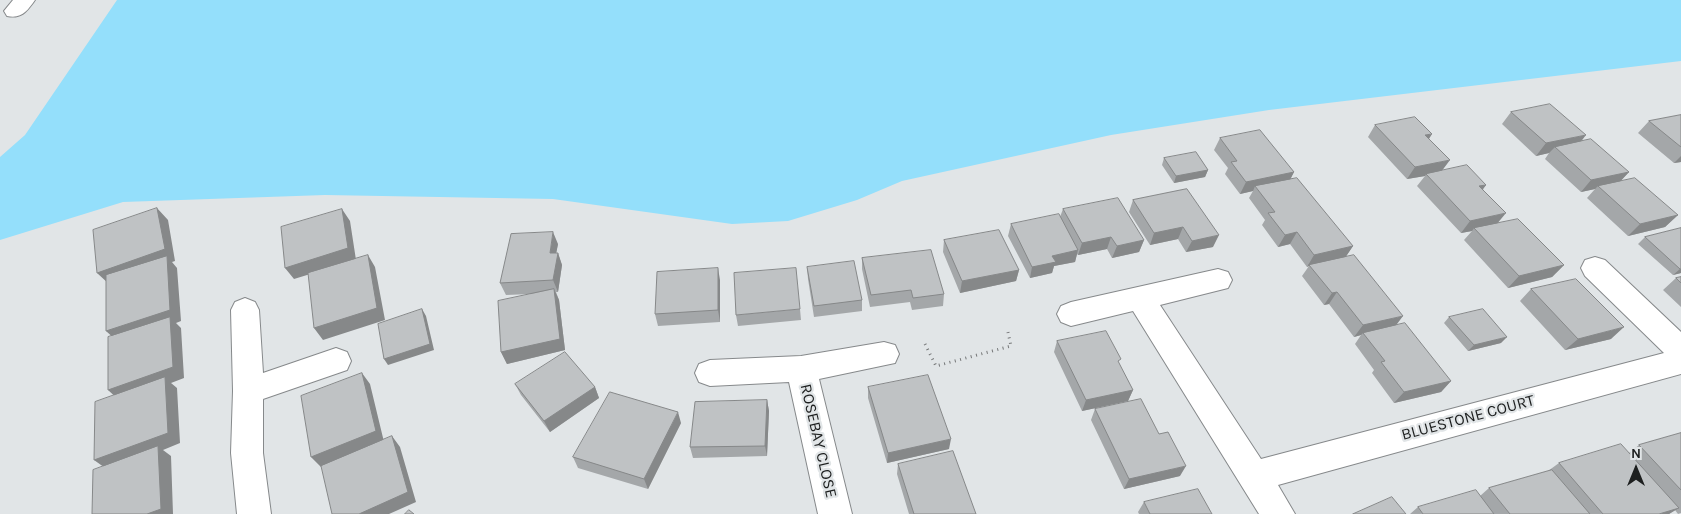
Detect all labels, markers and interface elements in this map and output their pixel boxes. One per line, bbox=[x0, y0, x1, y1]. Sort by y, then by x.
street label: ROSEBAY CLOSE bbox=[796, 382, 840, 500]
street label: BLUESTONE COURT bbox=[1399, 391, 1537, 445]
north arrow bbox=[1611, 444, 1661, 494]
text: N bbox=[1631, 445, 1641, 462]

